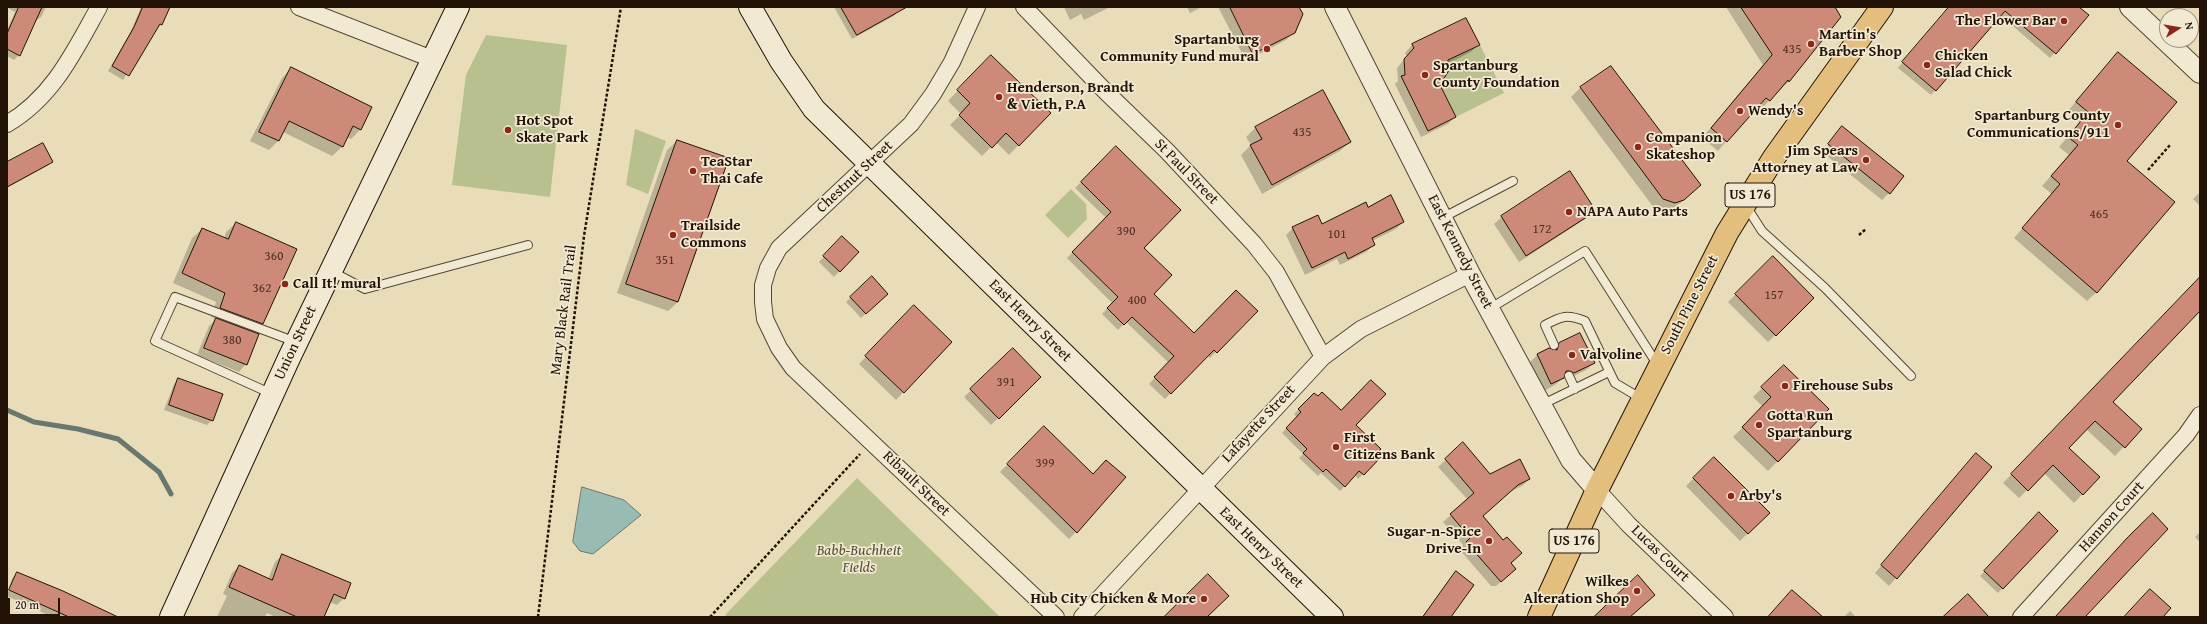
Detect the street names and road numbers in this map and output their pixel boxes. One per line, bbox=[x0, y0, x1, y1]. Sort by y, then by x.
street label: St Paul Street bbox=[1150, 135, 1222, 209]
street label: Chestnut Street bbox=[813, 137, 897, 217]
road number: US 176 bbox=[1725, 183, 1775, 207]
street label: East Kennedy Street bbox=[1423, 192, 1497, 312]
street label: Mary Black Rail Trail bbox=[547, 244, 581, 376]
street label: South Pine Street bbox=[1657, 252, 1723, 358]
street label: East Henry Street bbox=[985, 276, 1075, 366]
street label: Union Street bbox=[271, 303, 321, 383]
street label: Lafayette Street bbox=[1219, 382, 1299, 466]
street label: Ribault Street bbox=[879, 447, 953, 521]
street label: Hannon Court bbox=[2076, 478, 2148, 556]
street label: East Henry Street bbox=[1215, 503, 1307, 593]
street label: Lucas Court bbox=[1627, 522, 1693, 586]
road number: US 176 bbox=[1549, 529, 1599, 553]

